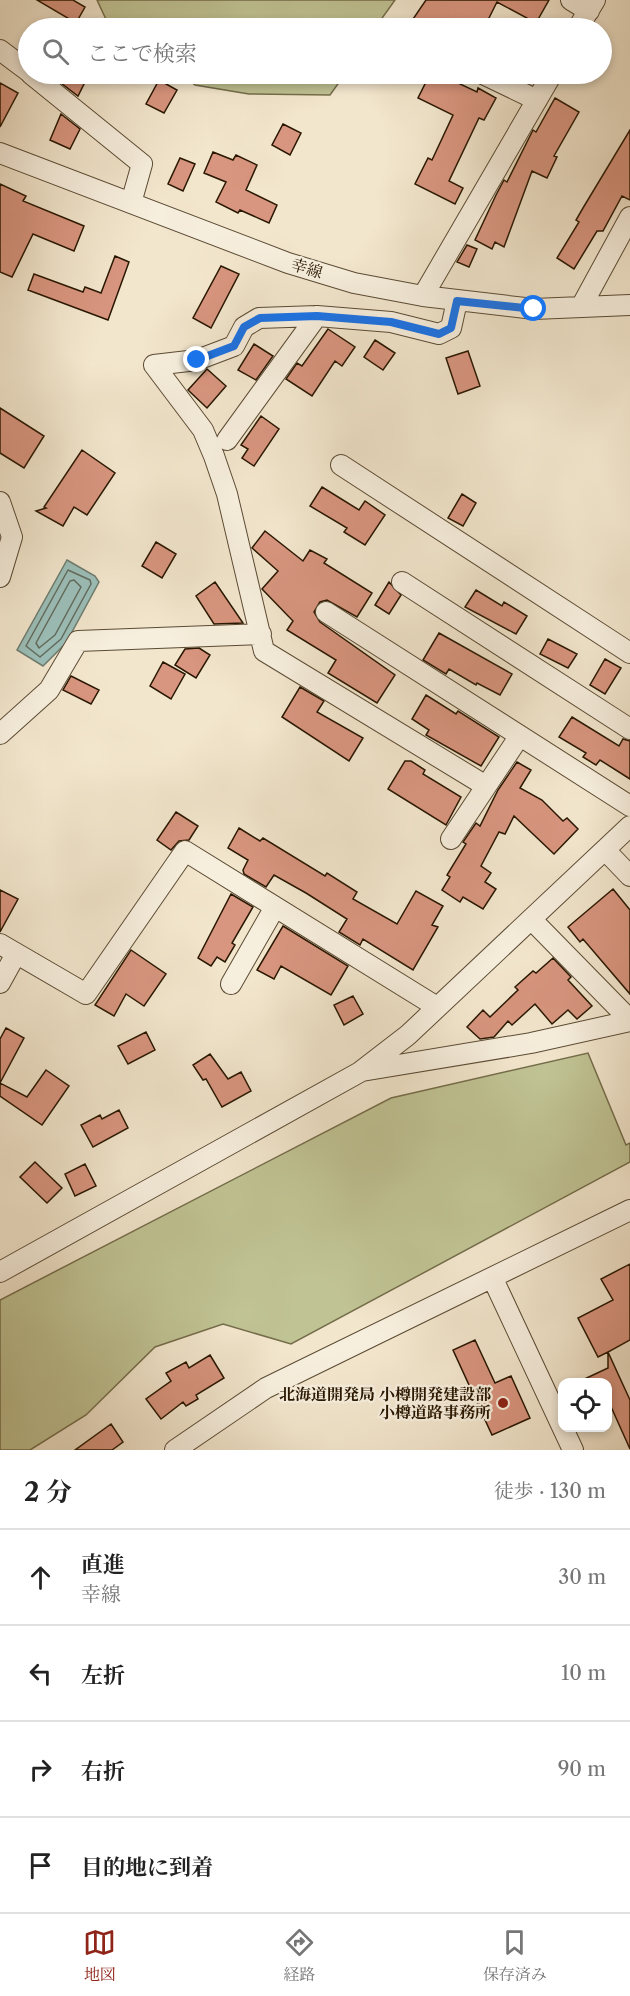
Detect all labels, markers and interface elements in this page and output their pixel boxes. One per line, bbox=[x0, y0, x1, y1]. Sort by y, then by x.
search box bbox=[18, 18, 612, 84]
icon: search bbox=[39, 35, 72, 68]
text: ここで検索 bbox=[87, 40, 197, 67]
street label: 幸線 bbox=[289, 254, 325, 282]
route start bbox=[520, 295, 546, 321]
route end bbox=[183, 346, 209, 372]
map controls bbox=[558, 1378, 612, 1432]
button: locate bbox=[558, 1378, 612, 1432]
place label: 北海道開発局 小樽開発建設部 小樽道路事務所 bbox=[279, 1384, 492, 1422]
marker: 北海道開発局 小樽開発建設部 小樽道路事務所 bbox=[496, 1396, 510, 1410]
text: 2 分 bbox=[24, 1476, 72, 1508]
text: 徒歩 · 130 m bbox=[494, 1479, 606, 1503]
text: 直進 bbox=[81, 1551, 125, 1578]
icon: ahead bbox=[24, 1561, 57, 1594]
text: 30 m bbox=[558, 1565, 606, 1589]
text: 幸線 bbox=[81, 1582, 121, 1606]
icon: left bbox=[24, 1657, 57, 1690]
text: 10 m bbox=[561, 1661, 606, 1685]
text: 左折 bbox=[81, 1662, 125, 1689]
icon: right bbox=[24, 1753, 57, 1786]
text: 90 m bbox=[558, 1757, 606, 1781]
text: 右折 bbox=[81, 1758, 125, 1785]
icon: arrive bbox=[24, 1849, 57, 1882]
text: 目的地に到着 bbox=[81, 1854, 213, 1881]
tab: 地図 bbox=[83, 1926, 116, 1985]
tab: 経路 bbox=[283, 1926, 316, 1985]
tab: 保存済み bbox=[483, 1926, 547, 1985]

